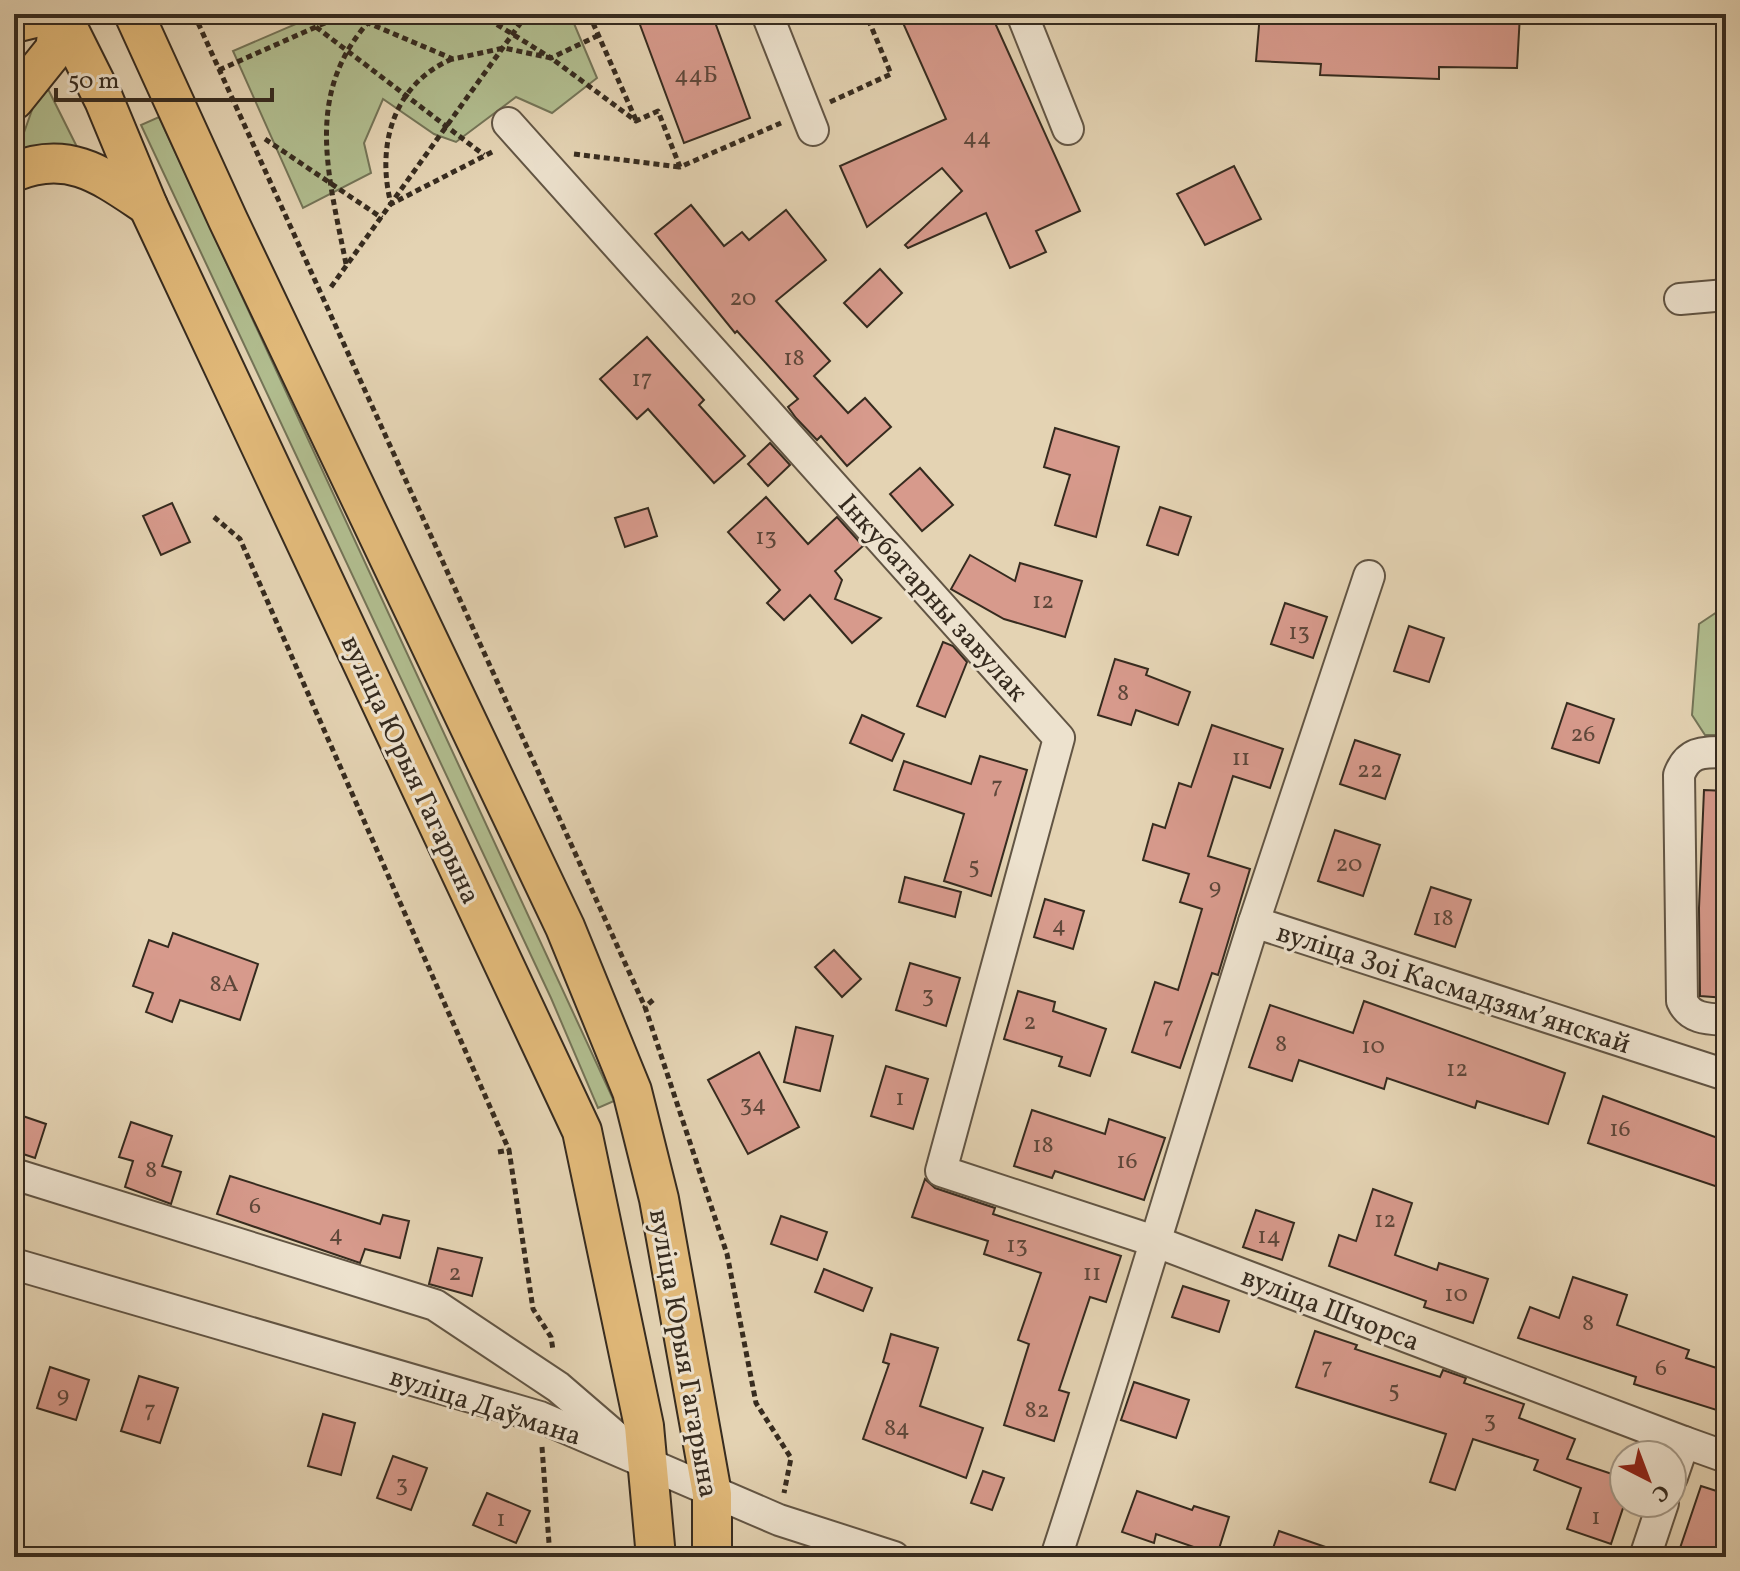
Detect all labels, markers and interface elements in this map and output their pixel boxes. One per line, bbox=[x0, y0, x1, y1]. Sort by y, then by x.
scale bar bbox=[56, 52, 272, 102]
house number: 44Б bbox=[674, 59, 718, 93]
text: 50 m bbox=[68, 65, 120, 99]
house number: 44 bbox=[963, 121, 991, 155]
house number: 20 bbox=[729, 282, 757, 316]
house number: 18 bbox=[783, 342, 805, 376]
house number: 17 bbox=[632, 363, 652, 397]
street label: Інкубатарны завулак bbox=[828, 486, 1036, 711]
house number: 13 bbox=[755, 521, 777, 555]
house number: 12 bbox=[1032, 585, 1054, 619]
house number: 13 bbox=[1288, 616, 1310, 650]
street label: вуліца Юрыя Гагарына bbox=[330, 629, 489, 911]
house number: 8 bbox=[1117, 677, 1129, 711]
house number: 26 bbox=[1570, 718, 1596, 752]
house number: 11 bbox=[1232, 742, 1250, 776]
house number: 22 bbox=[1357, 754, 1383, 788]
house number: 7 bbox=[991, 770, 1003, 804]
house number: 20 bbox=[1335, 848, 1363, 882]
house number: 5 bbox=[968, 850, 980, 884]
house number: 9 bbox=[1209, 871, 1221, 905]
house number: 18 bbox=[1432, 902, 1454, 936]
house number: 4 bbox=[1052, 909, 1066, 943]
street label: вуліца Зоі Касмадзямʼянскай bbox=[1271, 914, 1635, 1065]
house number: 8А bbox=[209, 968, 239, 1002]
house number: 3 bbox=[922, 979, 934, 1013]
house number: 2 bbox=[1024, 1006, 1036, 1040]
house number: 7 bbox=[1162, 1010, 1174, 1044]
house number: 8 bbox=[1275, 1028, 1287, 1062]
house number: 10 bbox=[1361, 1030, 1385, 1064]
house number: 12 bbox=[1446, 1053, 1468, 1087]
house number: 1 bbox=[895, 1082, 905, 1116]
house number: 34 bbox=[740, 1088, 766, 1122]
house number: 16 bbox=[1609, 1113, 1631, 1147]
house number: 18 bbox=[1032, 1129, 1054, 1163]
house number: 16 bbox=[1116, 1145, 1138, 1179]
house number: 8 bbox=[145, 1154, 157, 1188]
house number: 6 bbox=[249, 1190, 261, 1224]
house number: 12 bbox=[1374, 1204, 1396, 1238]
street label: вуліца Юрыя Гагарына bbox=[638, 1206, 727, 1501]
house number: 4 bbox=[329, 1218, 343, 1252]
house number: 14 bbox=[1257, 1220, 1281, 1254]
house number: 13 bbox=[1006, 1229, 1028, 1263]
house number: 2 bbox=[449, 1257, 461, 1291]
house number: 11 bbox=[1083, 1257, 1101, 1291]
street label: вуліца Шчорса bbox=[1235, 1258, 1425, 1362]
house number: 10 bbox=[1444, 1278, 1468, 1312]
house number: 8 bbox=[1582, 1307, 1594, 1341]
house number: 7 bbox=[1321, 1351, 1333, 1385]
house number: 6 bbox=[1655, 1352, 1667, 1386]
street label: вуліца Даўмана bbox=[384, 1358, 586, 1457]
house number: 5 bbox=[1388, 1374, 1400, 1408]
house number: 9 bbox=[57, 1379, 69, 1413]
house number: 7 bbox=[144, 1394, 156, 1428]
house number: 82 bbox=[1024, 1394, 1050, 1428]
house number: 3 bbox=[1484, 1404, 1496, 1438]
house number: 84 bbox=[884, 1412, 910, 1446]
north arrow bbox=[1608, 1439, 1688, 1519]
house number: 3 bbox=[396, 1468, 408, 1502]
text: С bbox=[1644, 1476, 1675, 1508]
house number: 1 bbox=[1591, 1501, 1601, 1535]
house number: 1 bbox=[496, 1503, 506, 1537]

